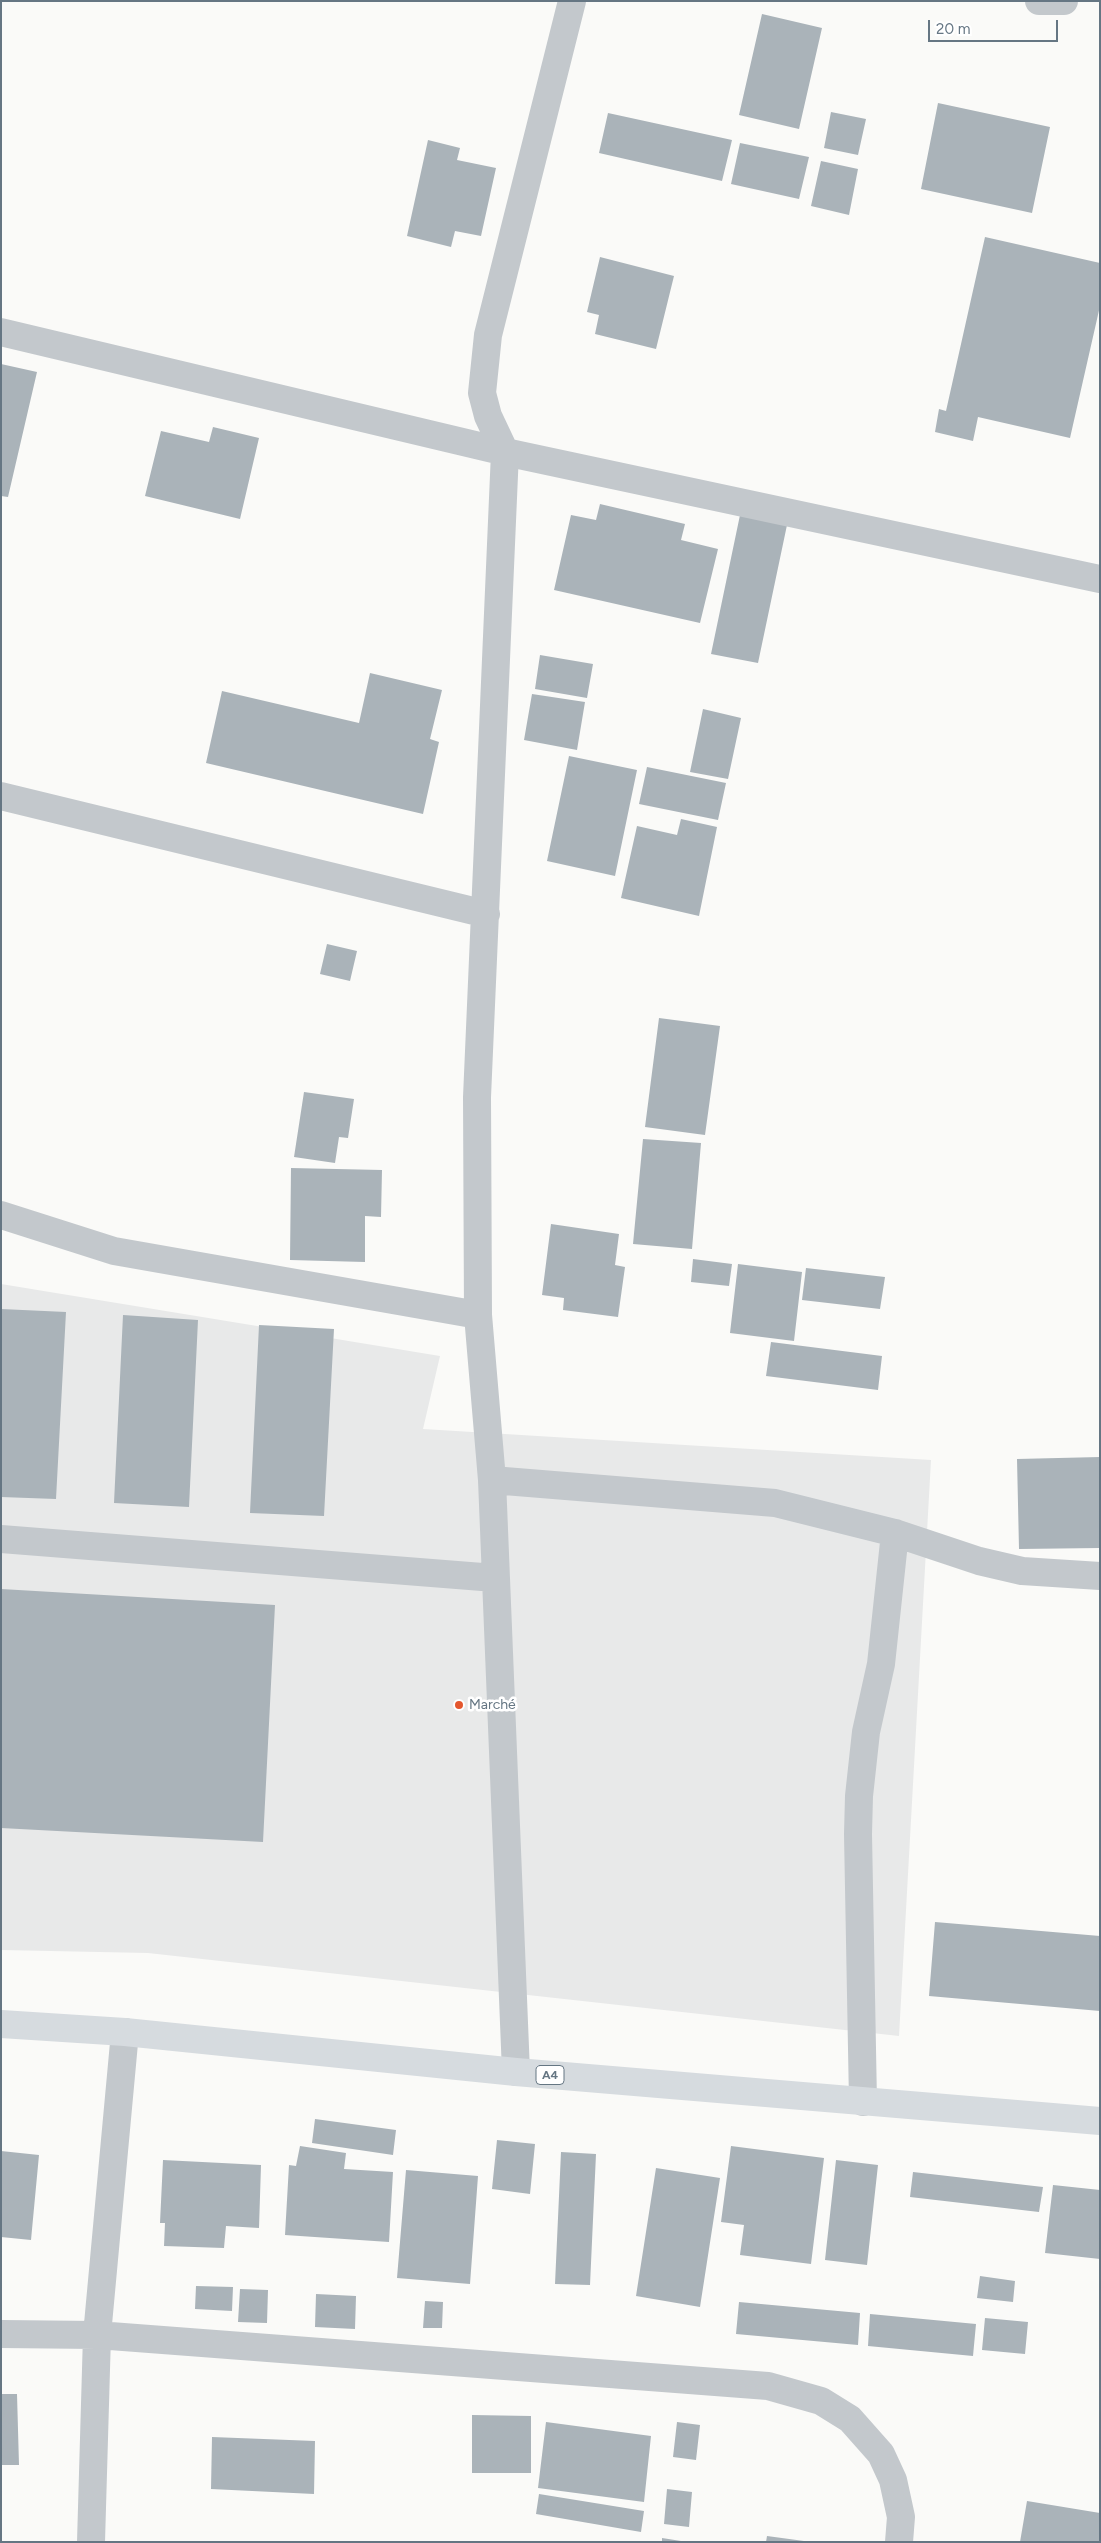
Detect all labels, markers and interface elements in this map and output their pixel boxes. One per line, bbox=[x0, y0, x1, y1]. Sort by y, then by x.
scale bar bbox=[931, 10, 1061, 42]
text: 20 m bbox=[936, 20, 970, 38]
place label: Marché bbox=[469, 1697, 516, 1713]
marker: Marché bbox=[453, 1699, 465, 1711]
road number: A4 bbox=[536, 2066, 564, 2084]

